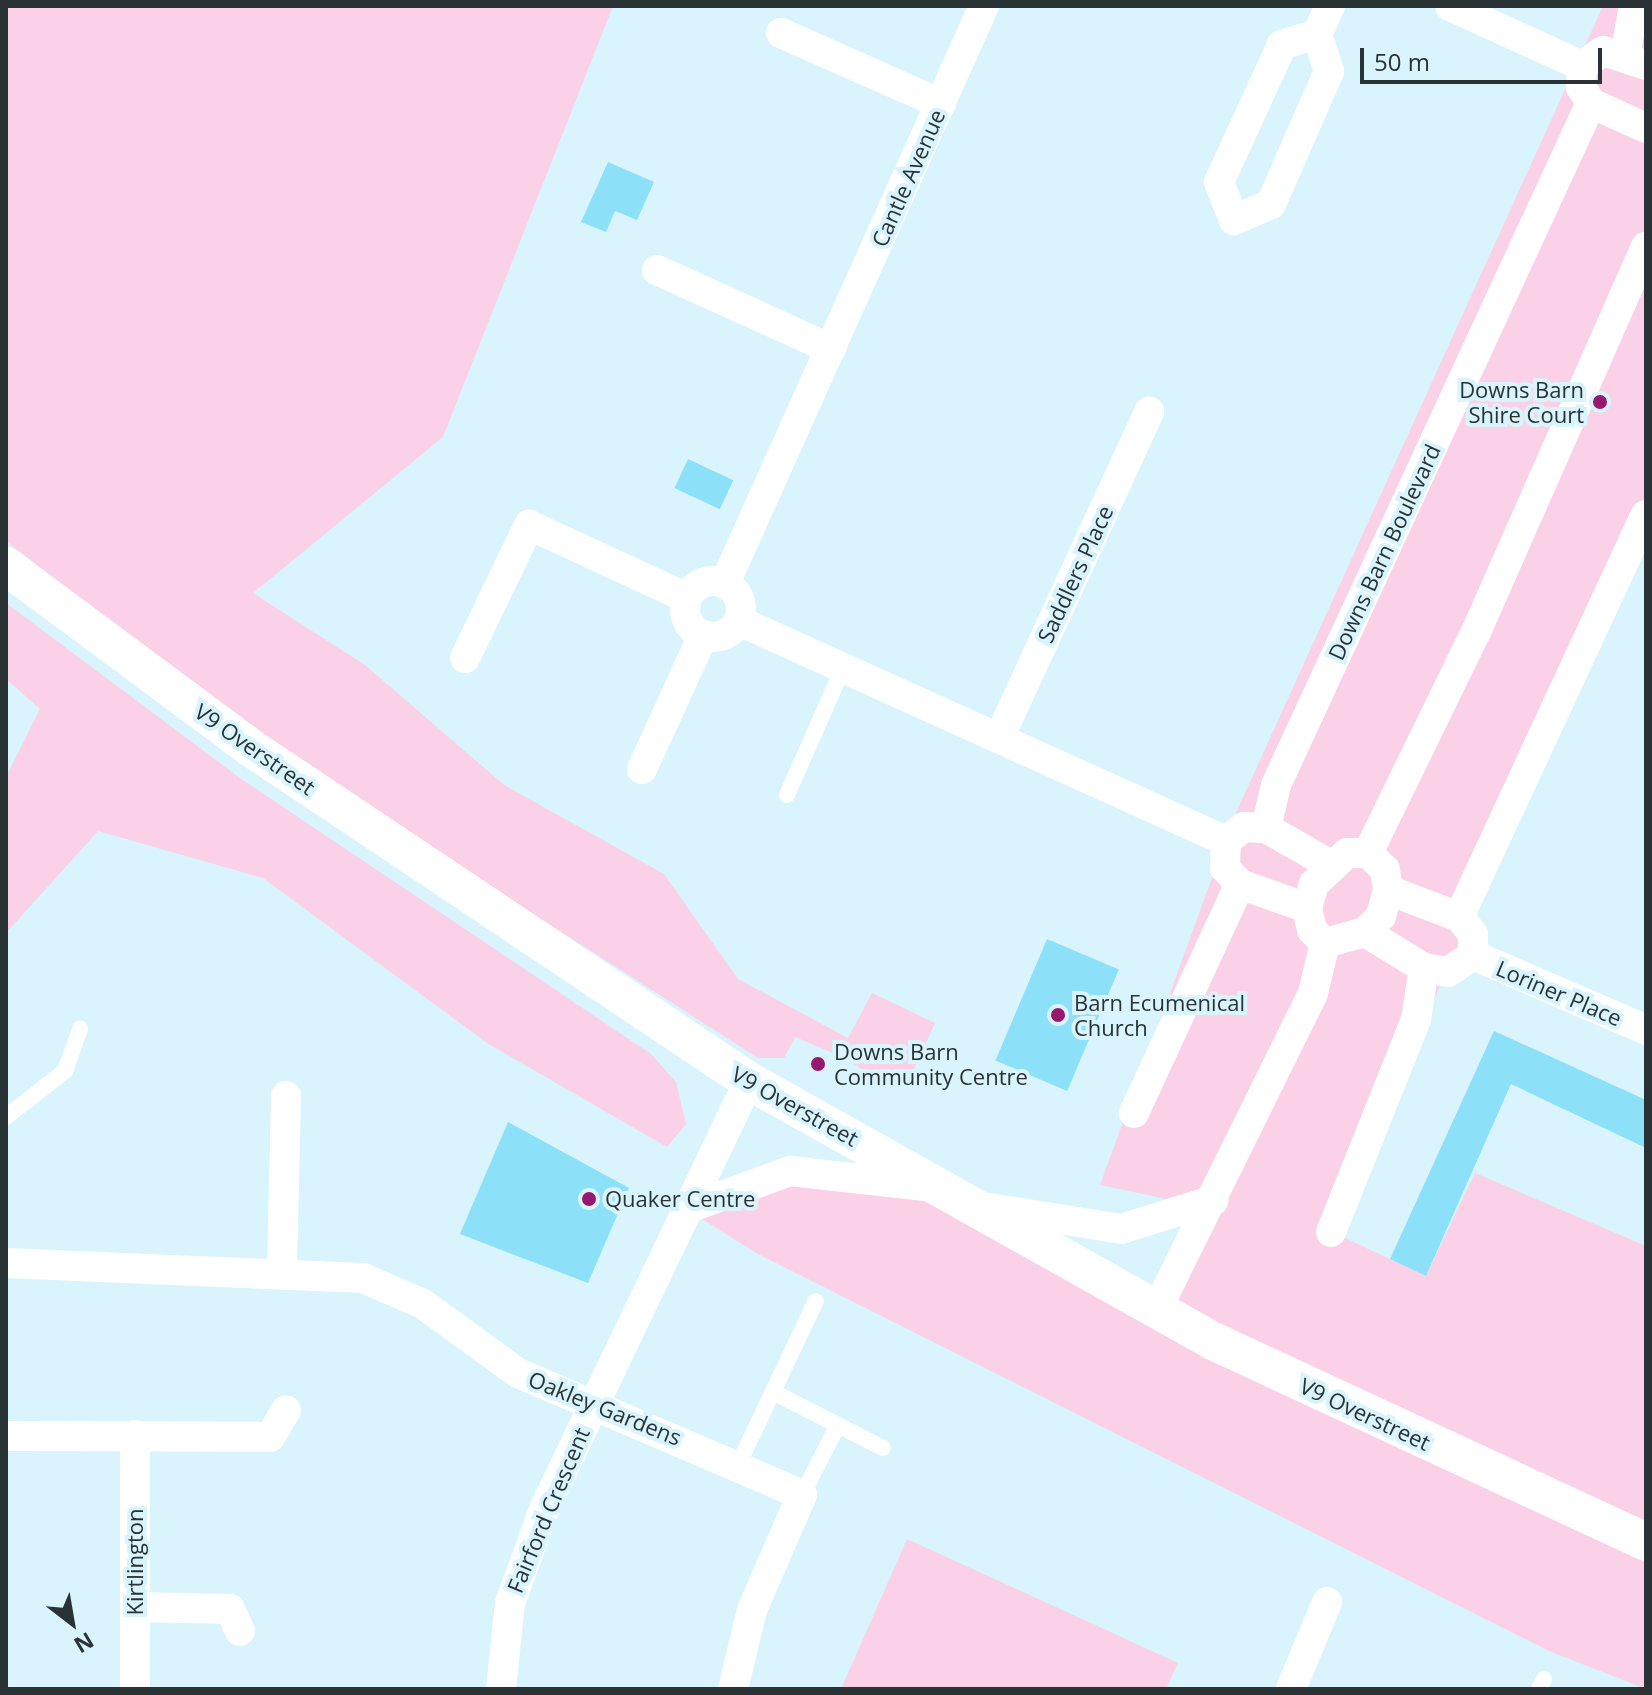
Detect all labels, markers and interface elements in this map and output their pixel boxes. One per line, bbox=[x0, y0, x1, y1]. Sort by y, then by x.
scale bar bbox=[1364, 32, 1606, 82]
text: 50 m bbox=[1374, 45, 1430, 78]
street label: Cantle Avenue bbox=[866, 105, 950, 251]
place label: Downs Barn Shire Court bbox=[1459, 376, 1584, 428]
marker: Downs Barn Shire Court bbox=[1591, 393, 1609, 411]
street label: Downs Barn Boulevard bbox=[1322, 440, 1446, 664]
street label: Saddlers Place bbox=[1032, 501, 1118, 647]
street label: V9 Overstreet bbox=[190, 698, 320, 800]
street label: Loriner Place bbox=[1492, 955, 1626, 1031]
place label: Barn Ecumenical Church bbox=[1074, 989, 1245, 1040]
marker: Barn Ecumenical Church bbox=[1049, 1006, 1067, 1024]
place label: Downs Barn Community Centre bbox=[834, 1038, 1028, 1090]
marker: Downs Barn Community Centre bbox=[809, 1055, 827, 1073]
street label: V9 Overstreet bbox=[727, 1060, 863, 1152]
place label: Quaker Centre bbox=[605, 1186, 755, 1212]
marker: Quaker Centre bbox=[580, 1190, 598, 1208]
street label: Oakley Gardens bbox=[525, 1365, 685, 1451]
street label: V9 Overstreet bbox=[1296, 1372, 1434, 1456]
street label: Fairford Crescent bbox=[501, 1423, 595, 1597]
street label: Kirtlington bbox=[122, 1509, 148, 1615]
north arrow bbox=[32, 1583, 112, 1663]
text: N bbox=[69, 1626, 100, 1661]

